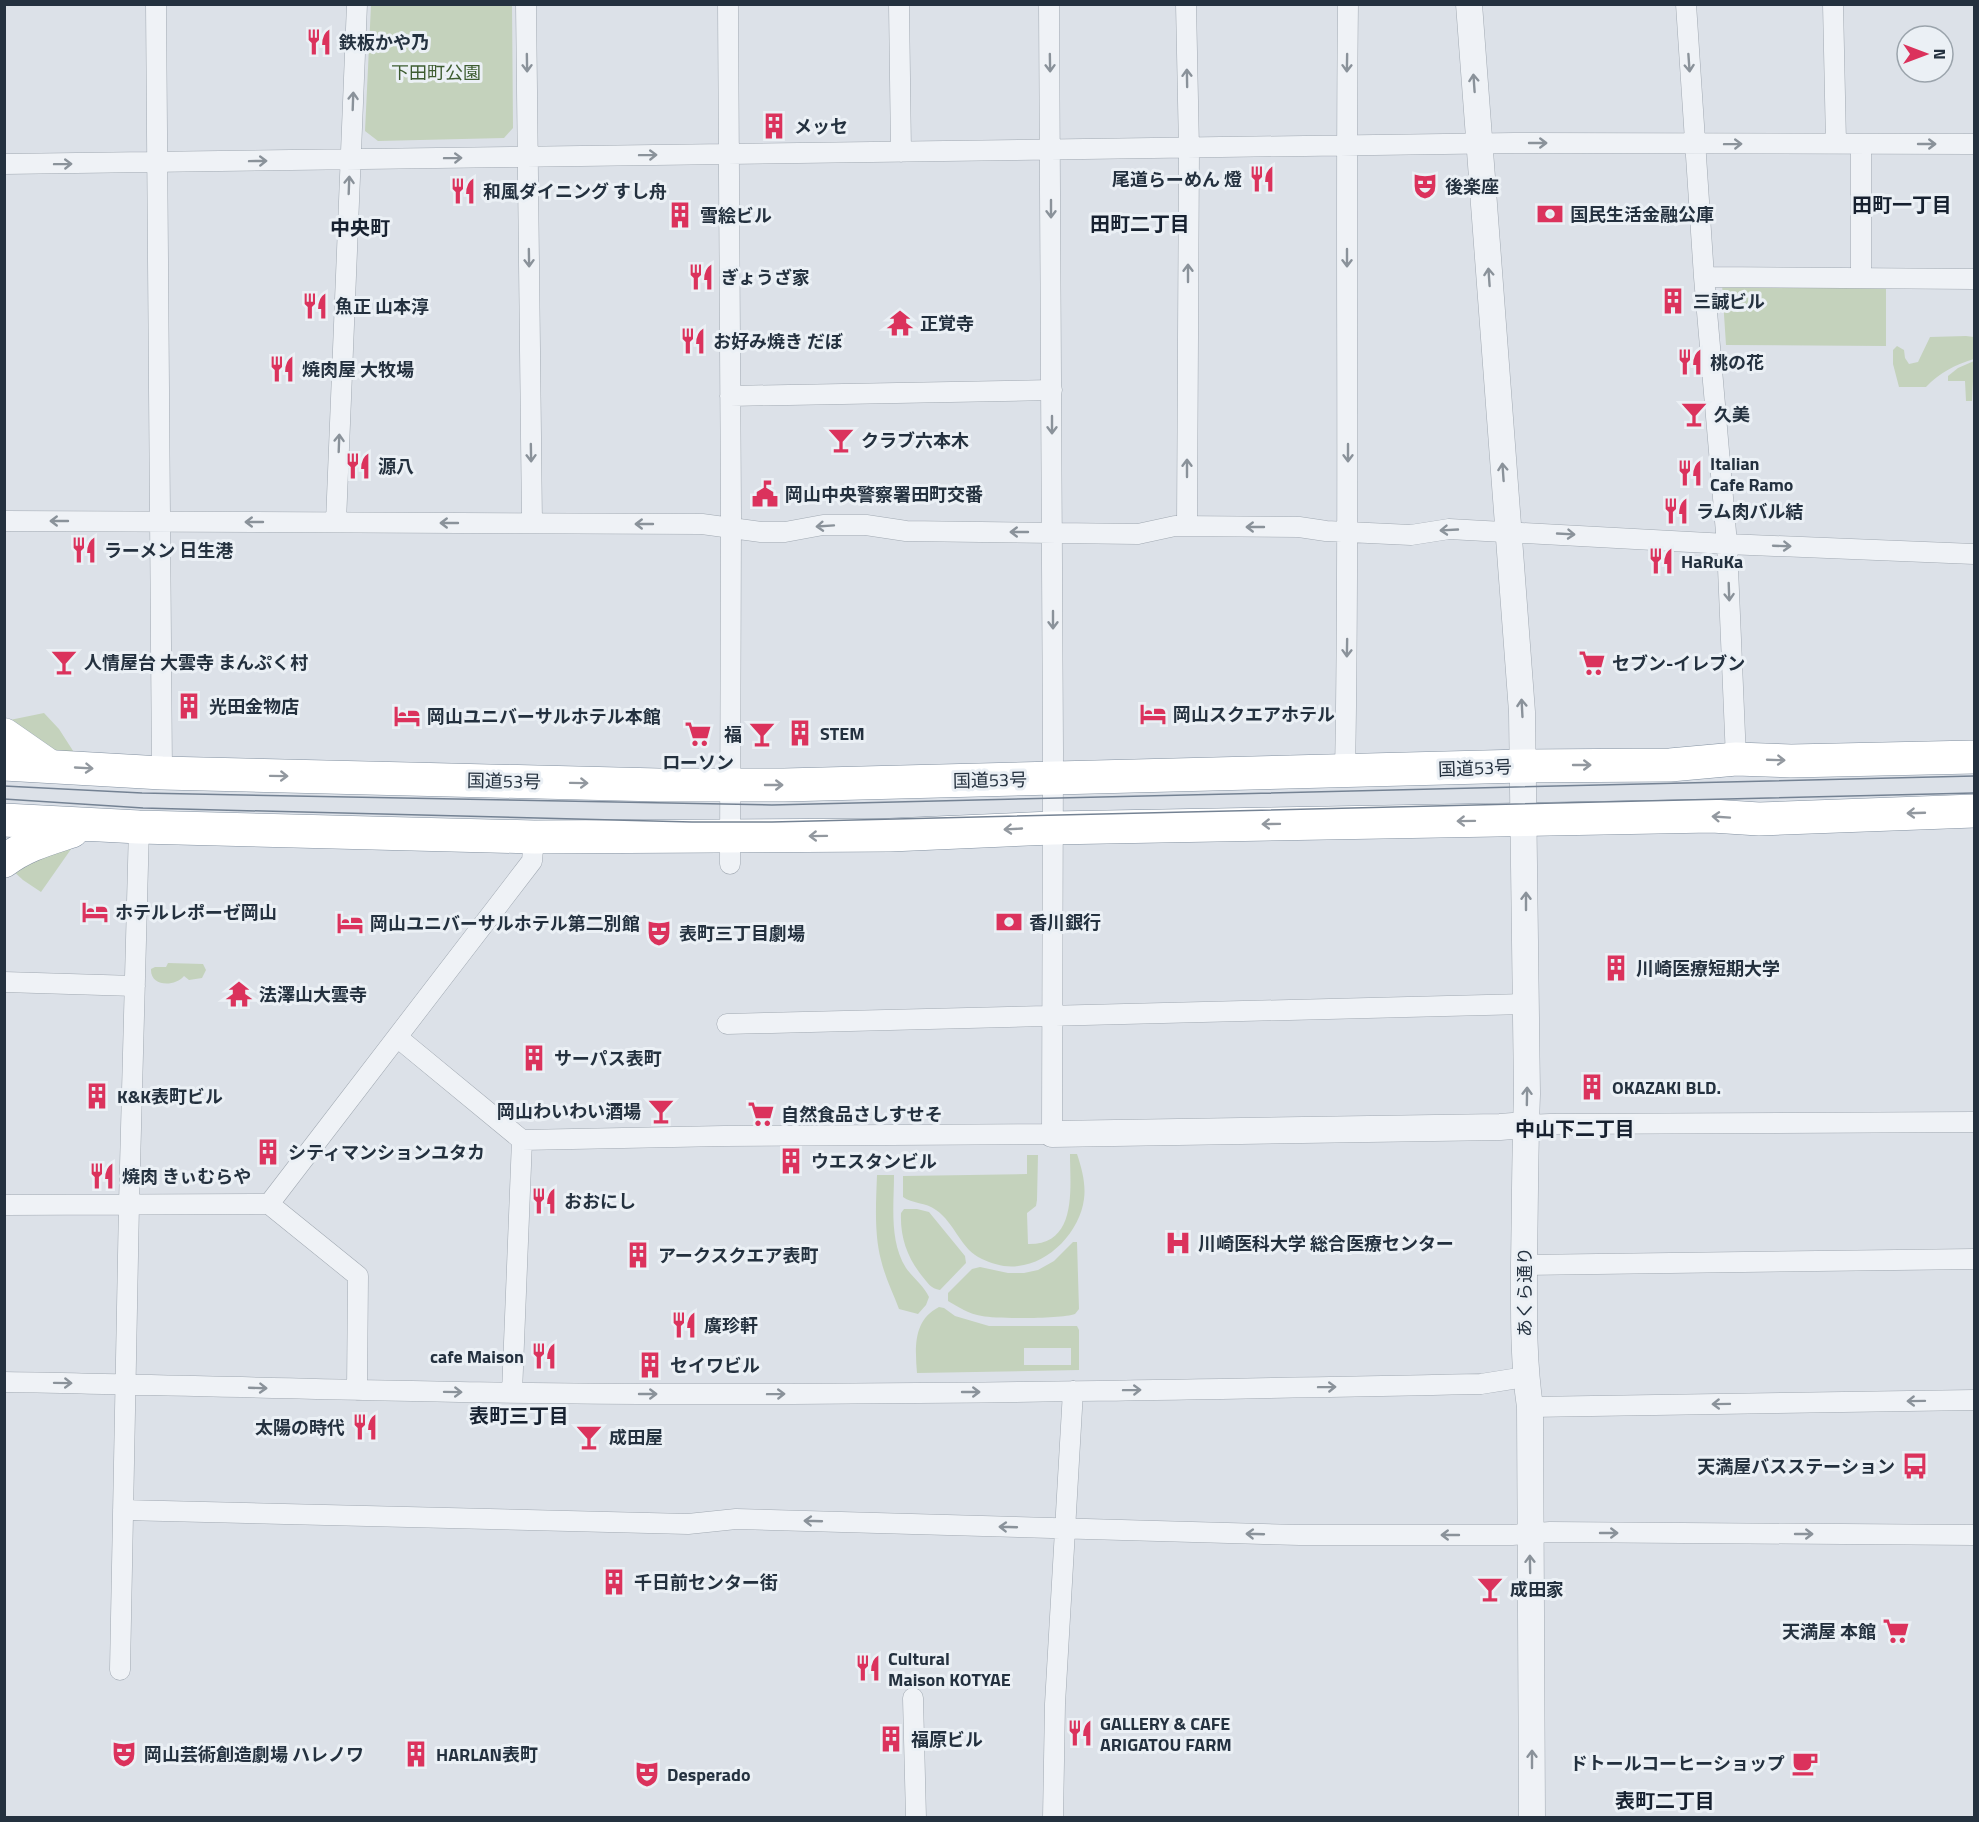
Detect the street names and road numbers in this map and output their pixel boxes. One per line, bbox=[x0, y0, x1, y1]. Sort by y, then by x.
street label: 国道53号 bbox=[1437, 753, 1513, 783]
street label: 国道53号 bbox=[953, 766, 1027, 794]
street label: 国道53号 bbox=[467, 767, 541, 795]
street label: あくら通り bbox=[1511, 1247, 1538, 1337]

